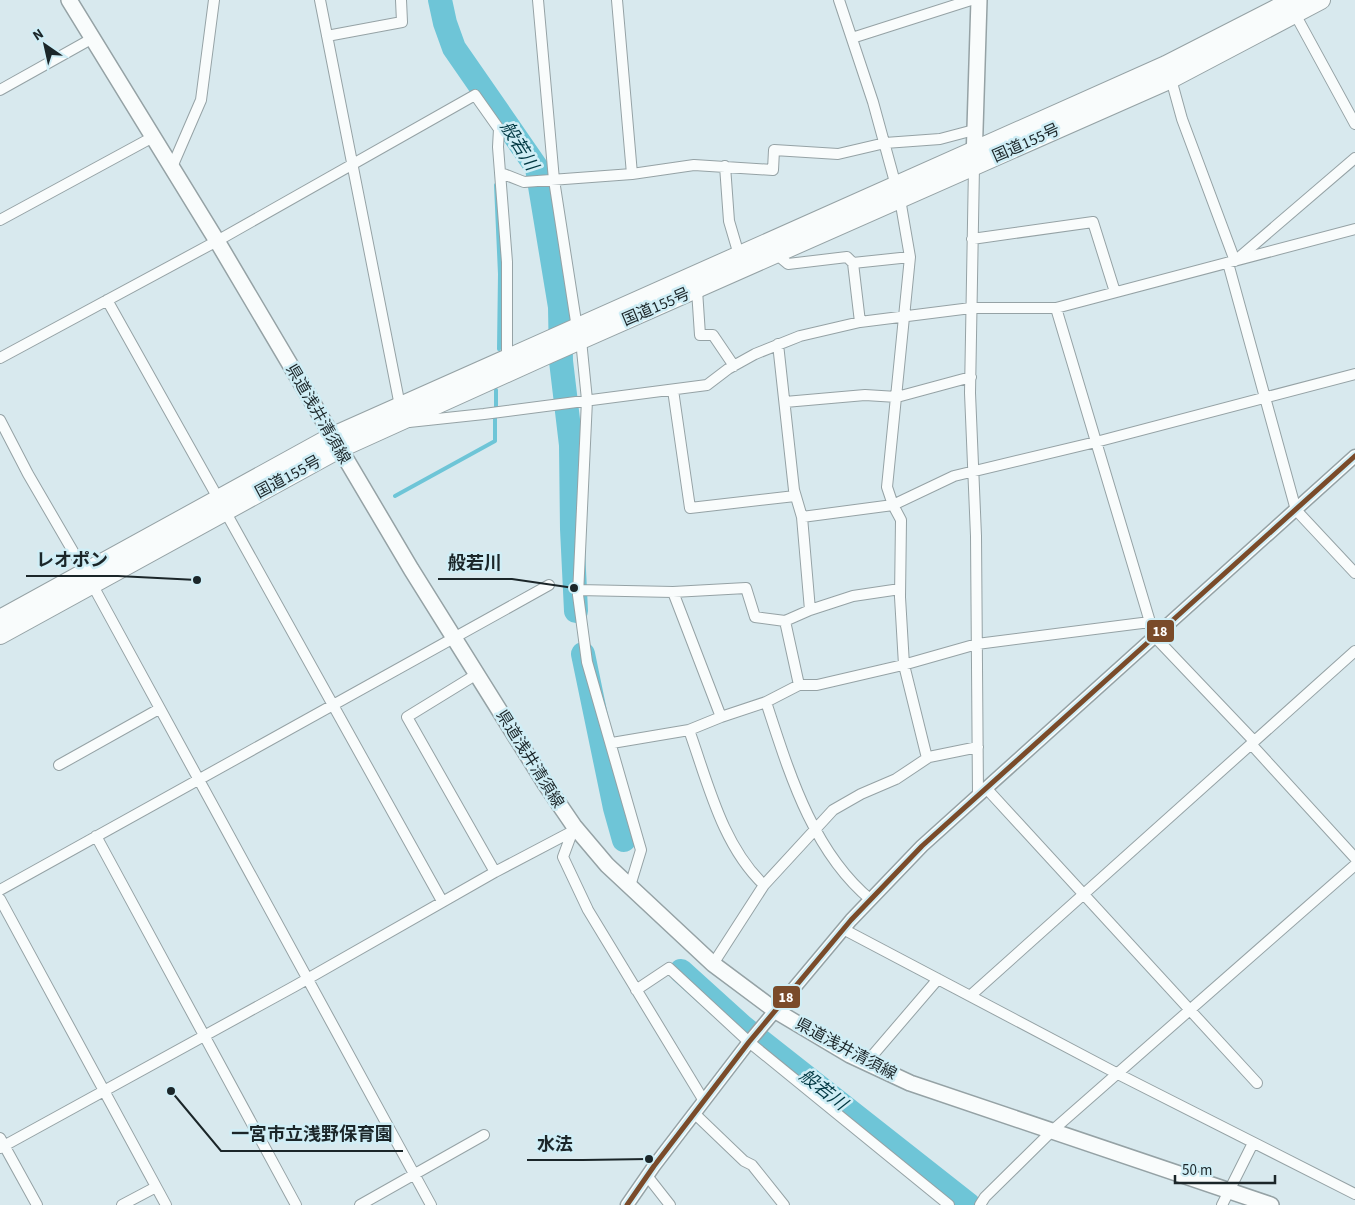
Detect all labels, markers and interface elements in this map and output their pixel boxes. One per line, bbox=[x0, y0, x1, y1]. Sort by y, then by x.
north arrow bbox=[20, 20, 70, 70]
text: N bbox=[29, 24, 48, 46]
water label: 般若川 bbox=[494, 116, 545, 177]
street label: 国道155号 bbox=[989, 118, 1063, 168]
street label: 国道155号 bbox=[619, 283, 693, 331]
street label: 県道浅井清須線 bbox=[280, 360, 356, 468]
street label: 国道155号 bbox=[251, 450, 325, 504]
callout: レオポン bbox=[26, 543, 118, 576]
callout: 般若川 bbox=[438, 546, 512, 579]
text: レオポン bbox=[36, 548, 108, 573]
text: 般若川 bbox=[448, 551, 502, 576]
line badge: 18 bbox=[1146, 619, 1175, 643]
text: 18 bbox=[1153, 622, 1167, 642]
street label: 県道浅井清須線 bbox=[491, 706, 569, 812]
line badge: 18 bbox=[772, 985, 801, 1009]
text: 18 bbox=[779, 988, 793, 1008]
street label: 県道浅井清須線 bbox=[791, 1013, 901, 1085]
water label: 般若川 bbox=[794, 1064, 854, 1118]
callout: 一宮市立浅野保育園 bbox=[221, 1118, 403, 1151]
text: 一宮市立浅野保育園 bbox=[231, 1122, 393, 1147]
callout: 水法 bbox=[527, 1127, 583, 1160]
text: 水法 bbox=[537, 1132, 573, 1157]
scale bar bbox=[1175, 1152, 1275, 1184]
text: 50 m bbox=[1182, 1160, 1212, 1181]

